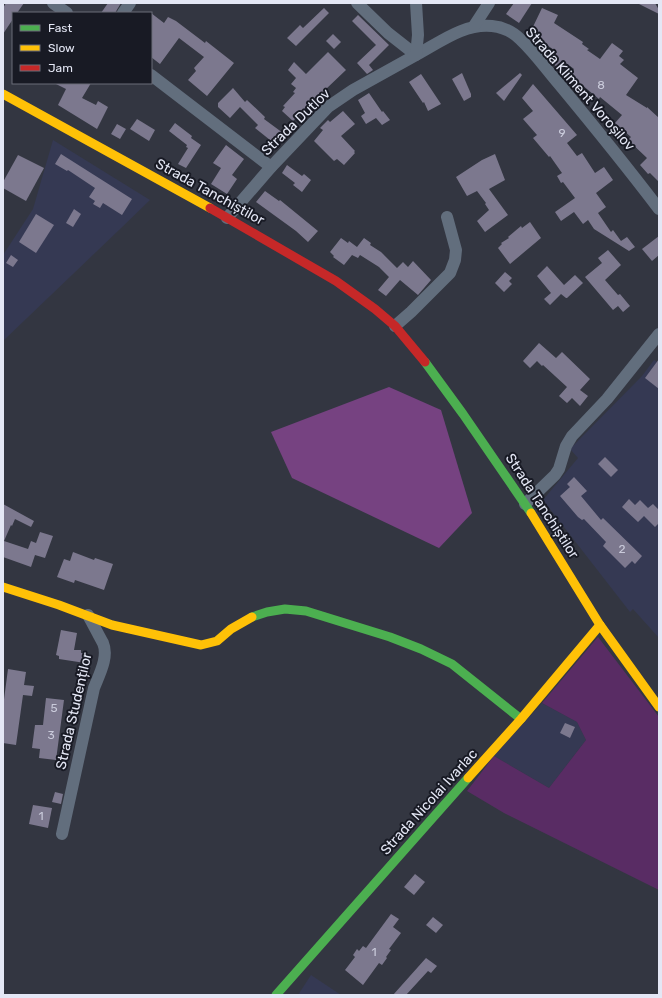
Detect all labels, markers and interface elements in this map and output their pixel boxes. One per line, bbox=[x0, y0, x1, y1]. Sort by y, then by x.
legend bbox=[12, 12, 152, 84]
text: Fast bbox=[48, 21, 72, 35]
street label: Strada Kliment Voroșilov bbox=[522, 24, 638, 154]
text: Slow bbox=[48, 41, 75, 55]
text: Jam bbox=[48, 61, 73, 75]
house number: 8 bbox=[597, 78, 605, 92]
street label: Strada Dutlov bbox=[258, 85, 334, 159]
house number: 9 bbox=[558, 126, 566, 140]
street label: Strada Tanchiștilor bbox=[153, 155, 268, 229]
street label: Strada Tanchiștilor bbox=[502, 450, 583, 562]
house number: 2 bbox=[618, 542, 626, 556]
street label: Strada Studenților bbox=[52, 650, 96, 771]
house number: 5 bbox=[50, 701, 58, 715]
house number: 3 bbox=[47, 728, 55, 742]
street label: Strada Nicolai Ivarlac bbox=[377, 745, 481, 858]
house number: 1 bbox=[38, 809, 44, 823]
house number: 1 bbox=[371, 945, 377, 959]

